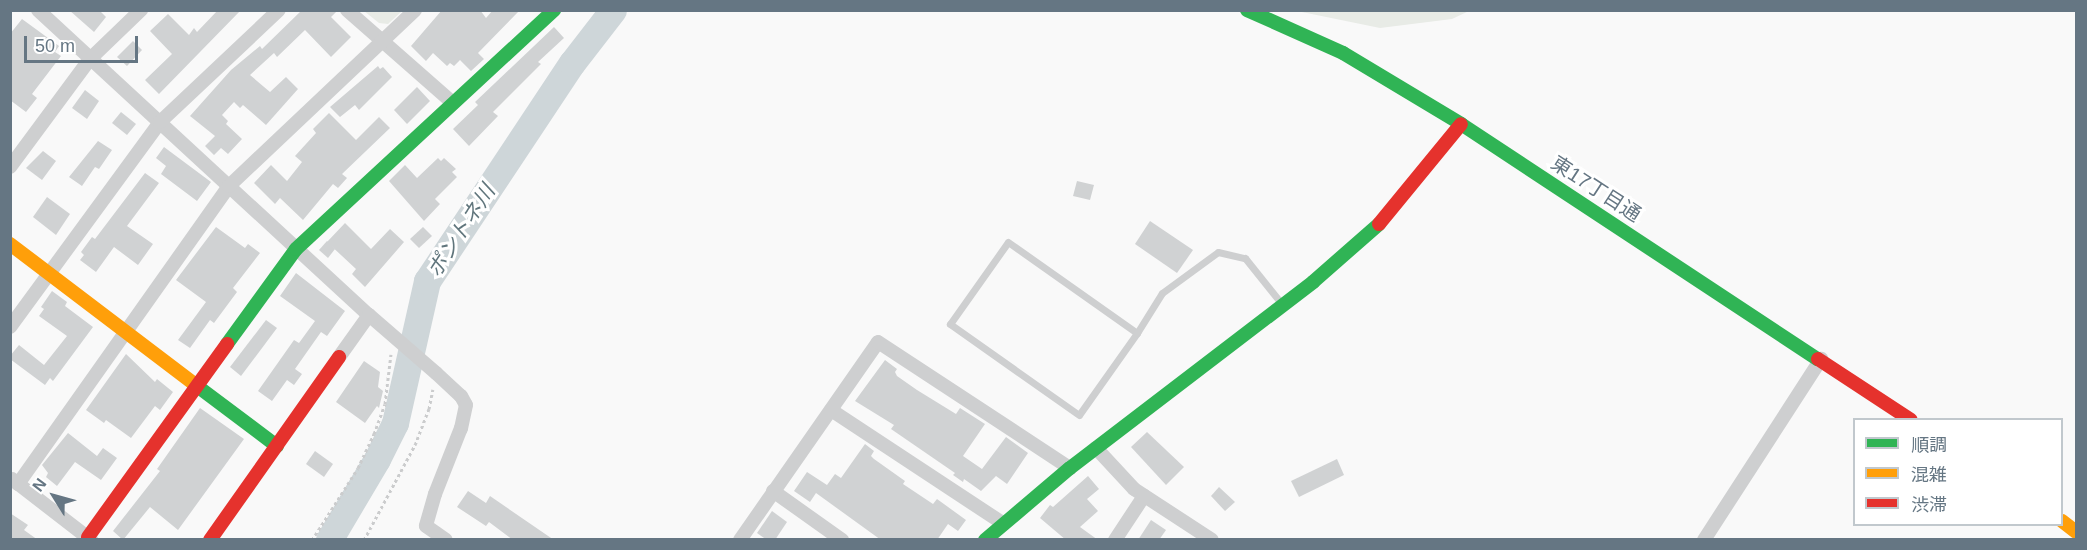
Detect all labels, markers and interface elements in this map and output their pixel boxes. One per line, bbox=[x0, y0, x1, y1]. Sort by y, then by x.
scale bar bbox=[27, 24, 141, 62]
text: 50 m bbox=[35, 36, 75, 56]
street label: 東17丁目通 bbox=[1547, 151, 1645, 227]
water label: ポントネ川 bbox=[422, 180, 500, 282]
legend bbox=[1853, 418, 2063, 526]
text: 順調 bbox=[1911, 435, 1947, 455]
text: 混雑 bbox=[1911, 465, 1947, 485]
north arrow bbox=[24, 466, 84, 526]
text: N bbox=[29, 475, 49, 495]
text: 渋滞 bbox=[1911, 495, 1947, 515]

